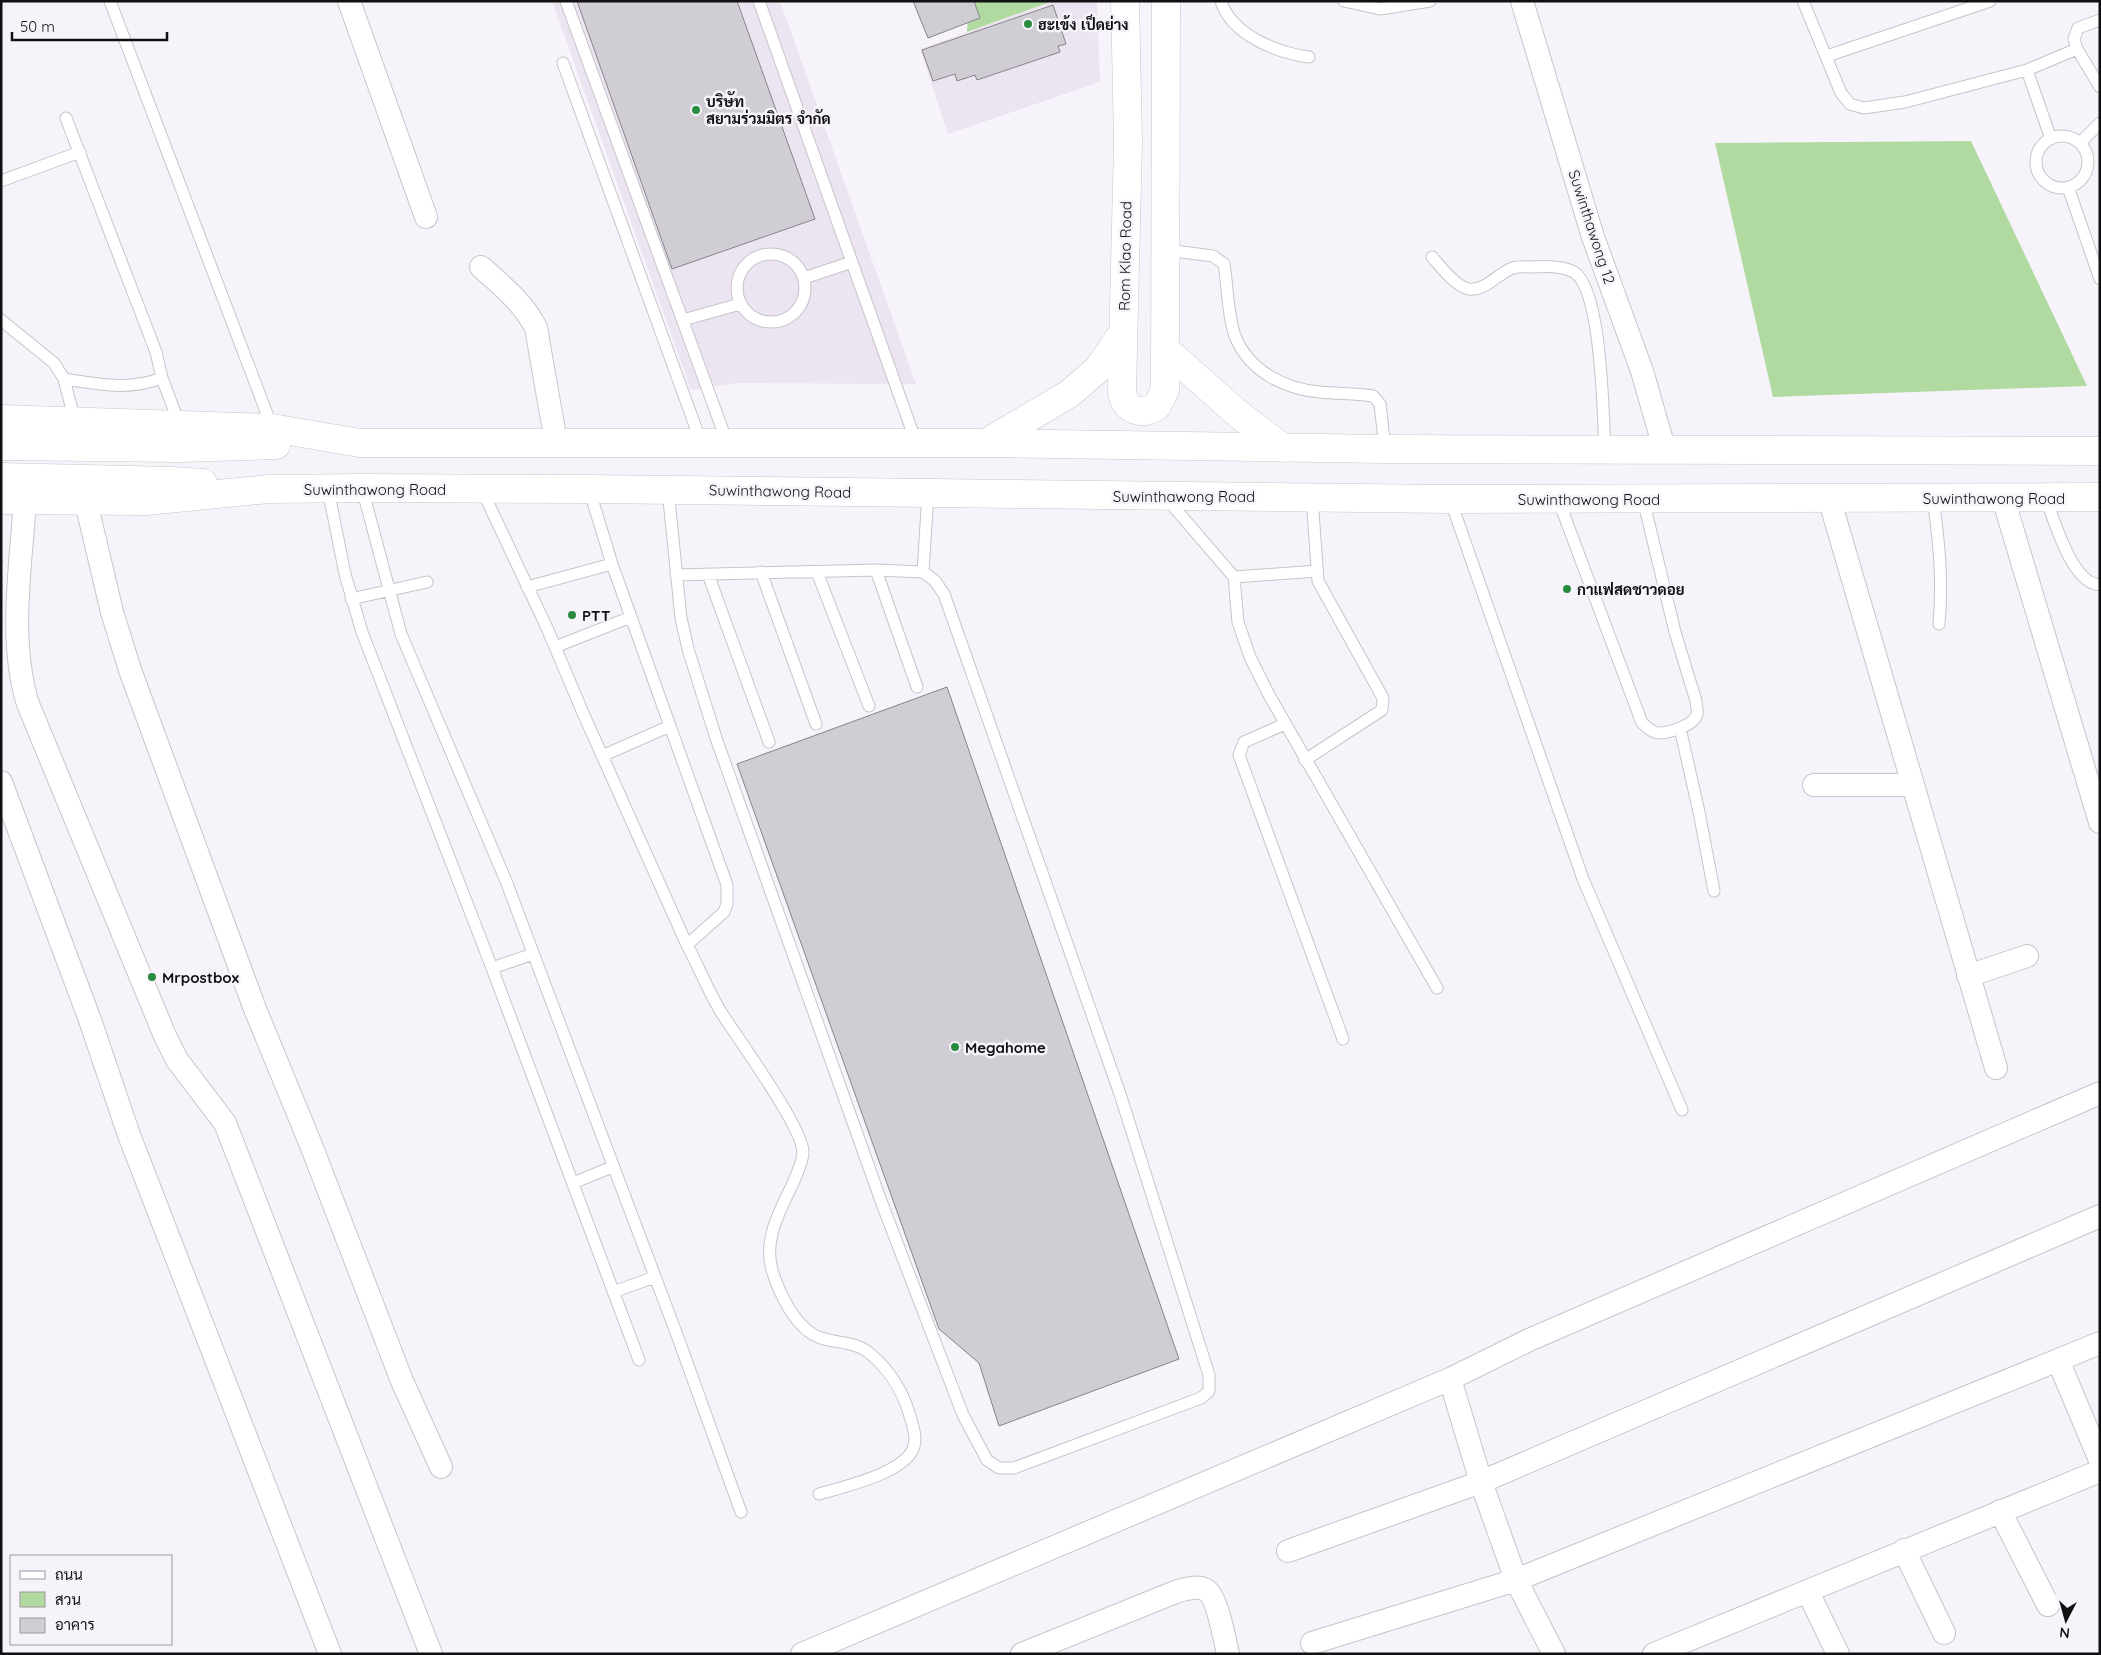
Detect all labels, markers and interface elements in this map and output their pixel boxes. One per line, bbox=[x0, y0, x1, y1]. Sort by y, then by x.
scale bar bbox=[12, 10, 168, 42]
place label: ฮะเข้ง เป็ดย่าง bbox=[1038, 14, 1129, 34]
text: 50 m bbox=[20, 17, 55, 36]
marker: ฮะเข้ง เป็ดย่าง bbox=[1022, 18, 1034, 30]
place label: บริษัท สยามร่วมมิตร จำกัด bbox=[706, 91, 831, 128]
marker: บริษัท สยามร่วมมิตร จำกัด bbox=[690, 104, 702, 116]
street label: Suwinthawong 12 bbox=[1565, 167, 1619, 287]
street label: Rom Klao Road bbox=[1115, 201, 1135, 311]
street label: Suwinthawong Road bbox=[304, 480, 446, 499]
street label: Suwinthawong Road bbox=[709, 480, 851, 502]
street label: Suwinthawong Road bbox=[1113, 487, 1255, 506]
street label: Suwinthawong Road bbox=[1923, 489, 2065, 508]
street label: Suwinthawong Road bbox=[1518, 490, 1660, 509]
place label: กาแฟสดชาวดอย bbox=[1577, 580, 1685, 599]
marker: กาแฟสดชาวดอย bbox=[1561, 583, 1573, 595]
place label: PTT bbox=[582, 606, 610, 625]
marker: PTT bbox=[566, 609, 578, 621]
place label: Mrpostbox bbox=[162, 968, 240, 987]
marker: Mrpostbox bbox=[146, 971, 158, 983]
place label: Megahome bbox=[965, 1038, 1046, 1057]
marker: Megahome bbox=[949, 1041, 961, 1053]
legend bbox=[10, 1555, 172, 1645]
text: ถนน bbox=[55, 1565, 83, 1584]
text: สวน bbox=[55, 1590, 81, 1609]
north arrow bbox=[2041, 1595, 2091, 1645]
text: อาคาร bbox=[55, 1615, 95, 1634]
text: N bbox=[2059, 1623, 2071, 1642]

